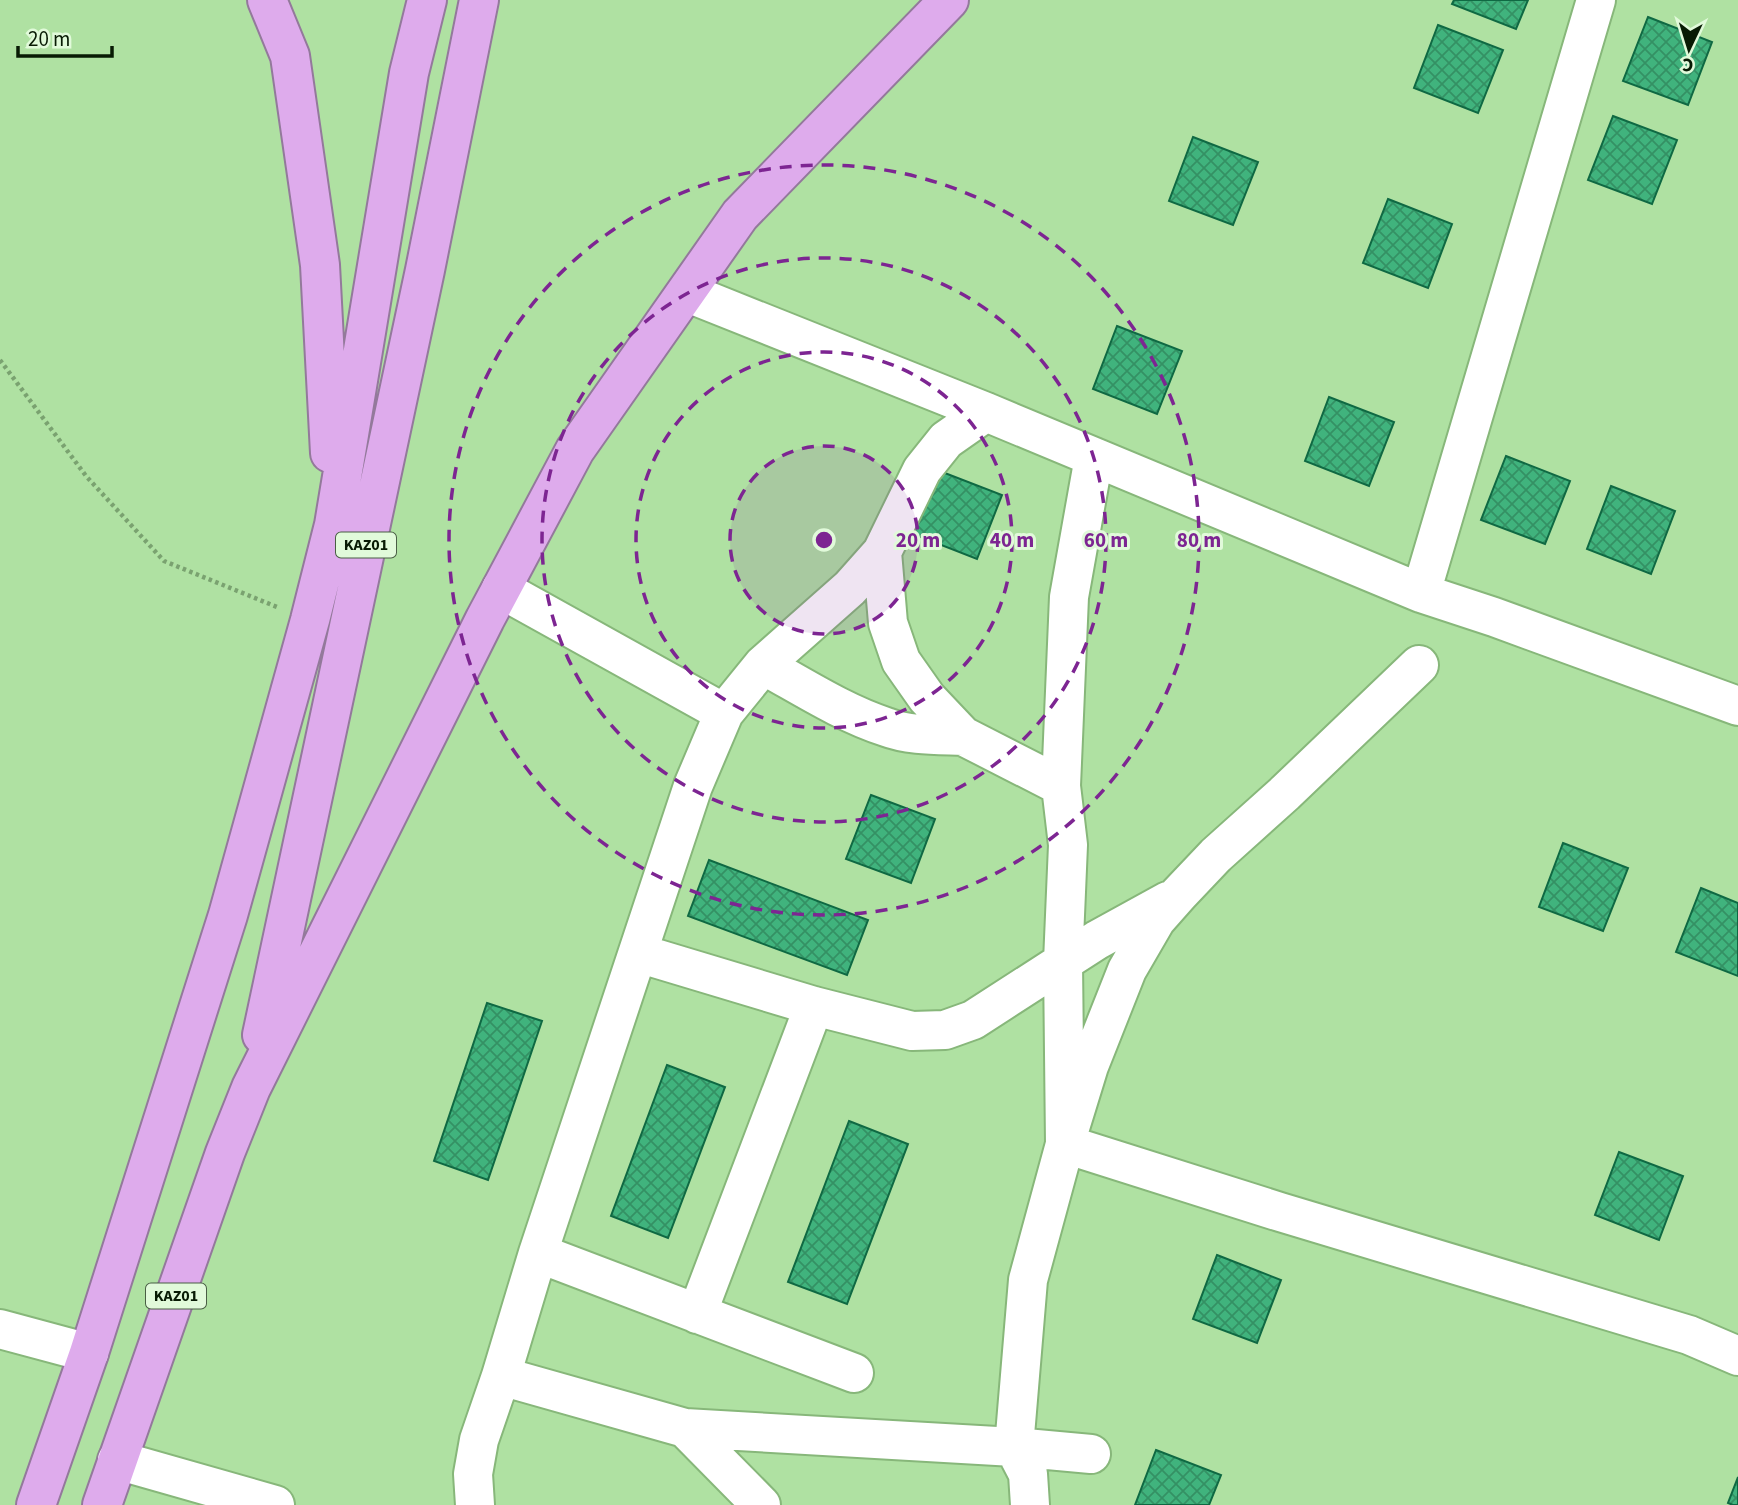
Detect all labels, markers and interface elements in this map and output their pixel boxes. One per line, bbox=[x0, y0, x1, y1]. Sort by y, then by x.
scale bar bbox=[18, 14, 112, 58]
north arrow bbox=[1654, 14, 1724, 84]
text: 20 m bbox=[28, 24, 70, 54]
text: С bbox=[1681, 51, 1694, 78]
text: 20 m bbox=[896, 525, 940, 555]
text: 40 m bbox=[990, 525, 1034, 555]
text: 60 m bbox=[1084, 525, 1128, 555]
text: 80 m bbox=[1177, 525, 1221, 555]
centre of rings bbox=[812, 528, 836, 552]
road number: KАZ01 bbox=[336, 532, 396, 558]
road number: KАZ01 bbox=[146, 1284, 206, 1308]

